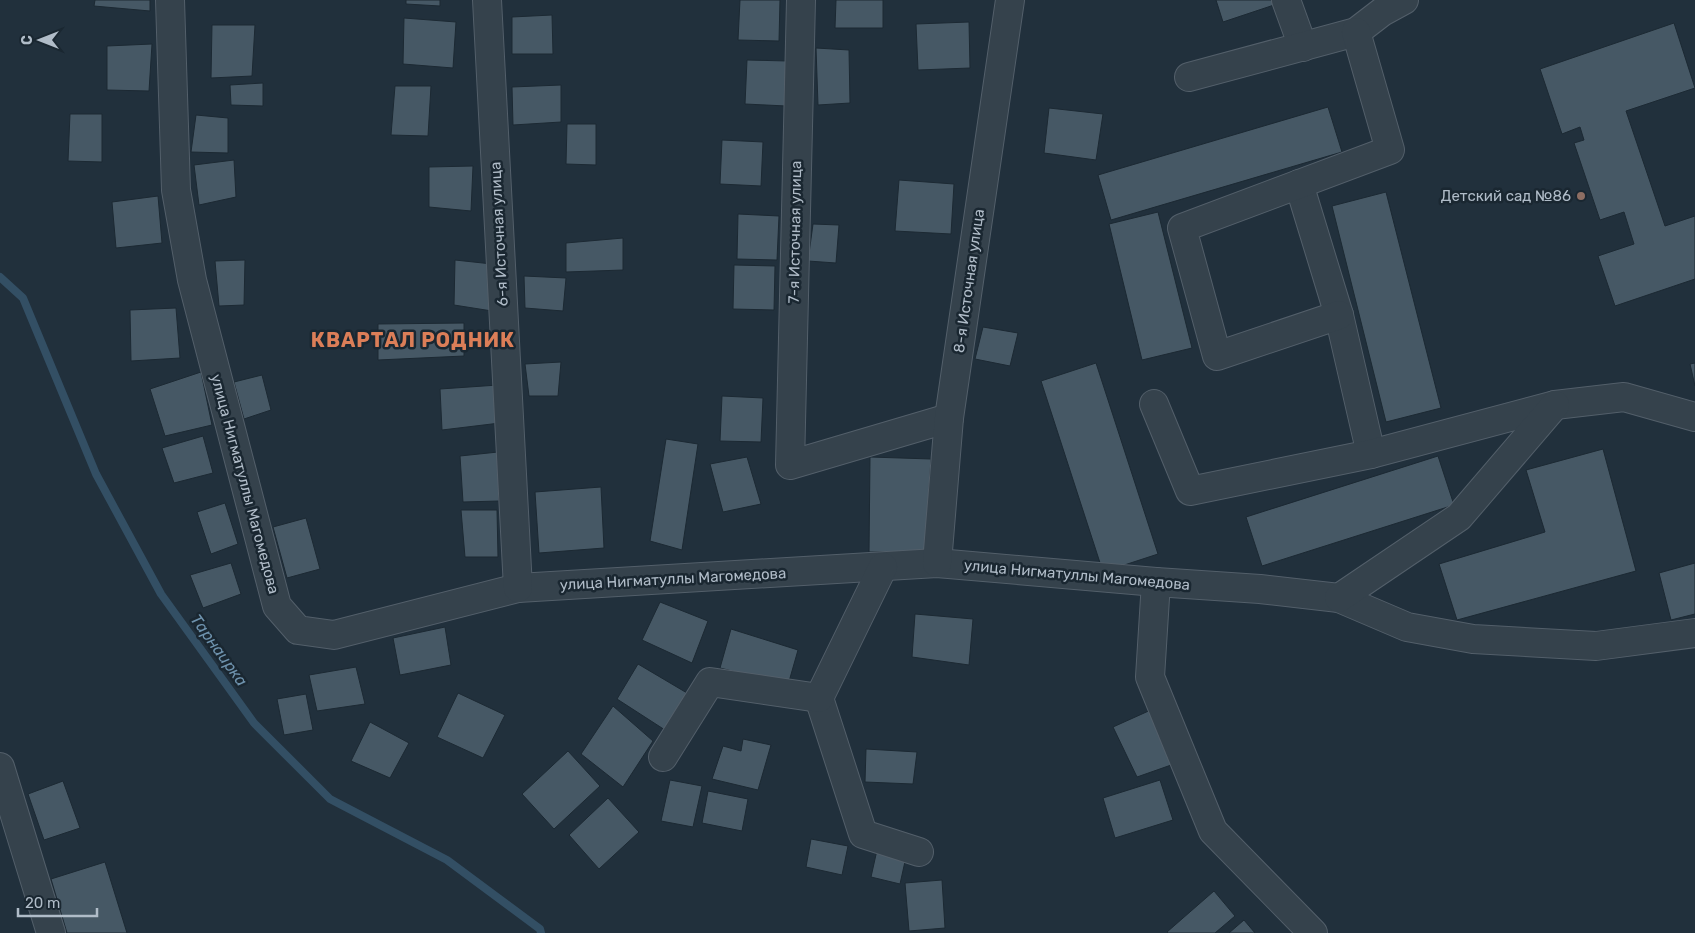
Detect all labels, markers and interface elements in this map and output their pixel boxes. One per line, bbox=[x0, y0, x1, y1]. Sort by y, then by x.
north arrow bbox=[15, 15, 65, 65]
text: С bbox=[19, 35, 36, 45]
street label: 6-я Источная улица bbox=[486, 161, 512, 307]
street label: 7-я Источная улица bbox=[785, 161, 805, 303]
place label: Детский сад №86 bbox=[1441, 187, 1571, 205]
marker: Детский сад №86 bbox=[1575, 190, 1587, 202]
street label: 8-я Источная улица bbox=[950, 208, 988, 354]
district label: КВАРТАЛ РОДНИК bbox=[311, 328, 515, 352]
street label: улица Нигматуллы Магомедова bbox=[207, 372, 283, 596]
street label: улица Нигматуллы Магомедова bbox=[963, 556, 1191, 594]
street label: улица Нигматуллы Магомедова bbox=[559, 564, 787, 594]
water label: Тарнаирка bbox=[187, 610, 251, 690]
scale bar bbox=[18, 886, 96, 918]
text: 20 m bbox=[25, 894, 60, 912]

